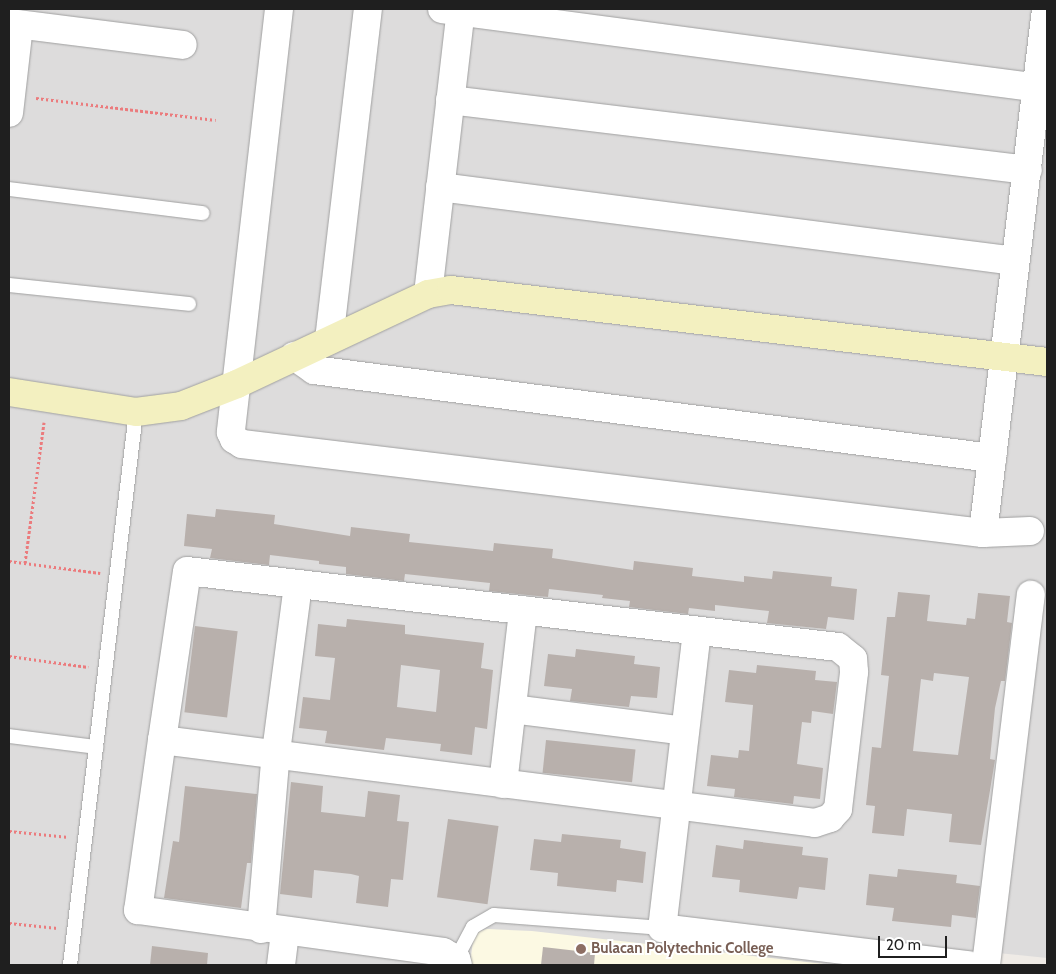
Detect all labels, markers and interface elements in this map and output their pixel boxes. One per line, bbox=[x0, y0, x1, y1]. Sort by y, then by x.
scale bar bbox=[881, 926, 950, 958]
text: 20 m bbox=[886, 936, 921, 954]
place label: Bulacan Polytechnic College bbox=[591, 940, 773, 958]
marker: Bulacan Polytechnic College bbox=[575, 943, 587, 955]

